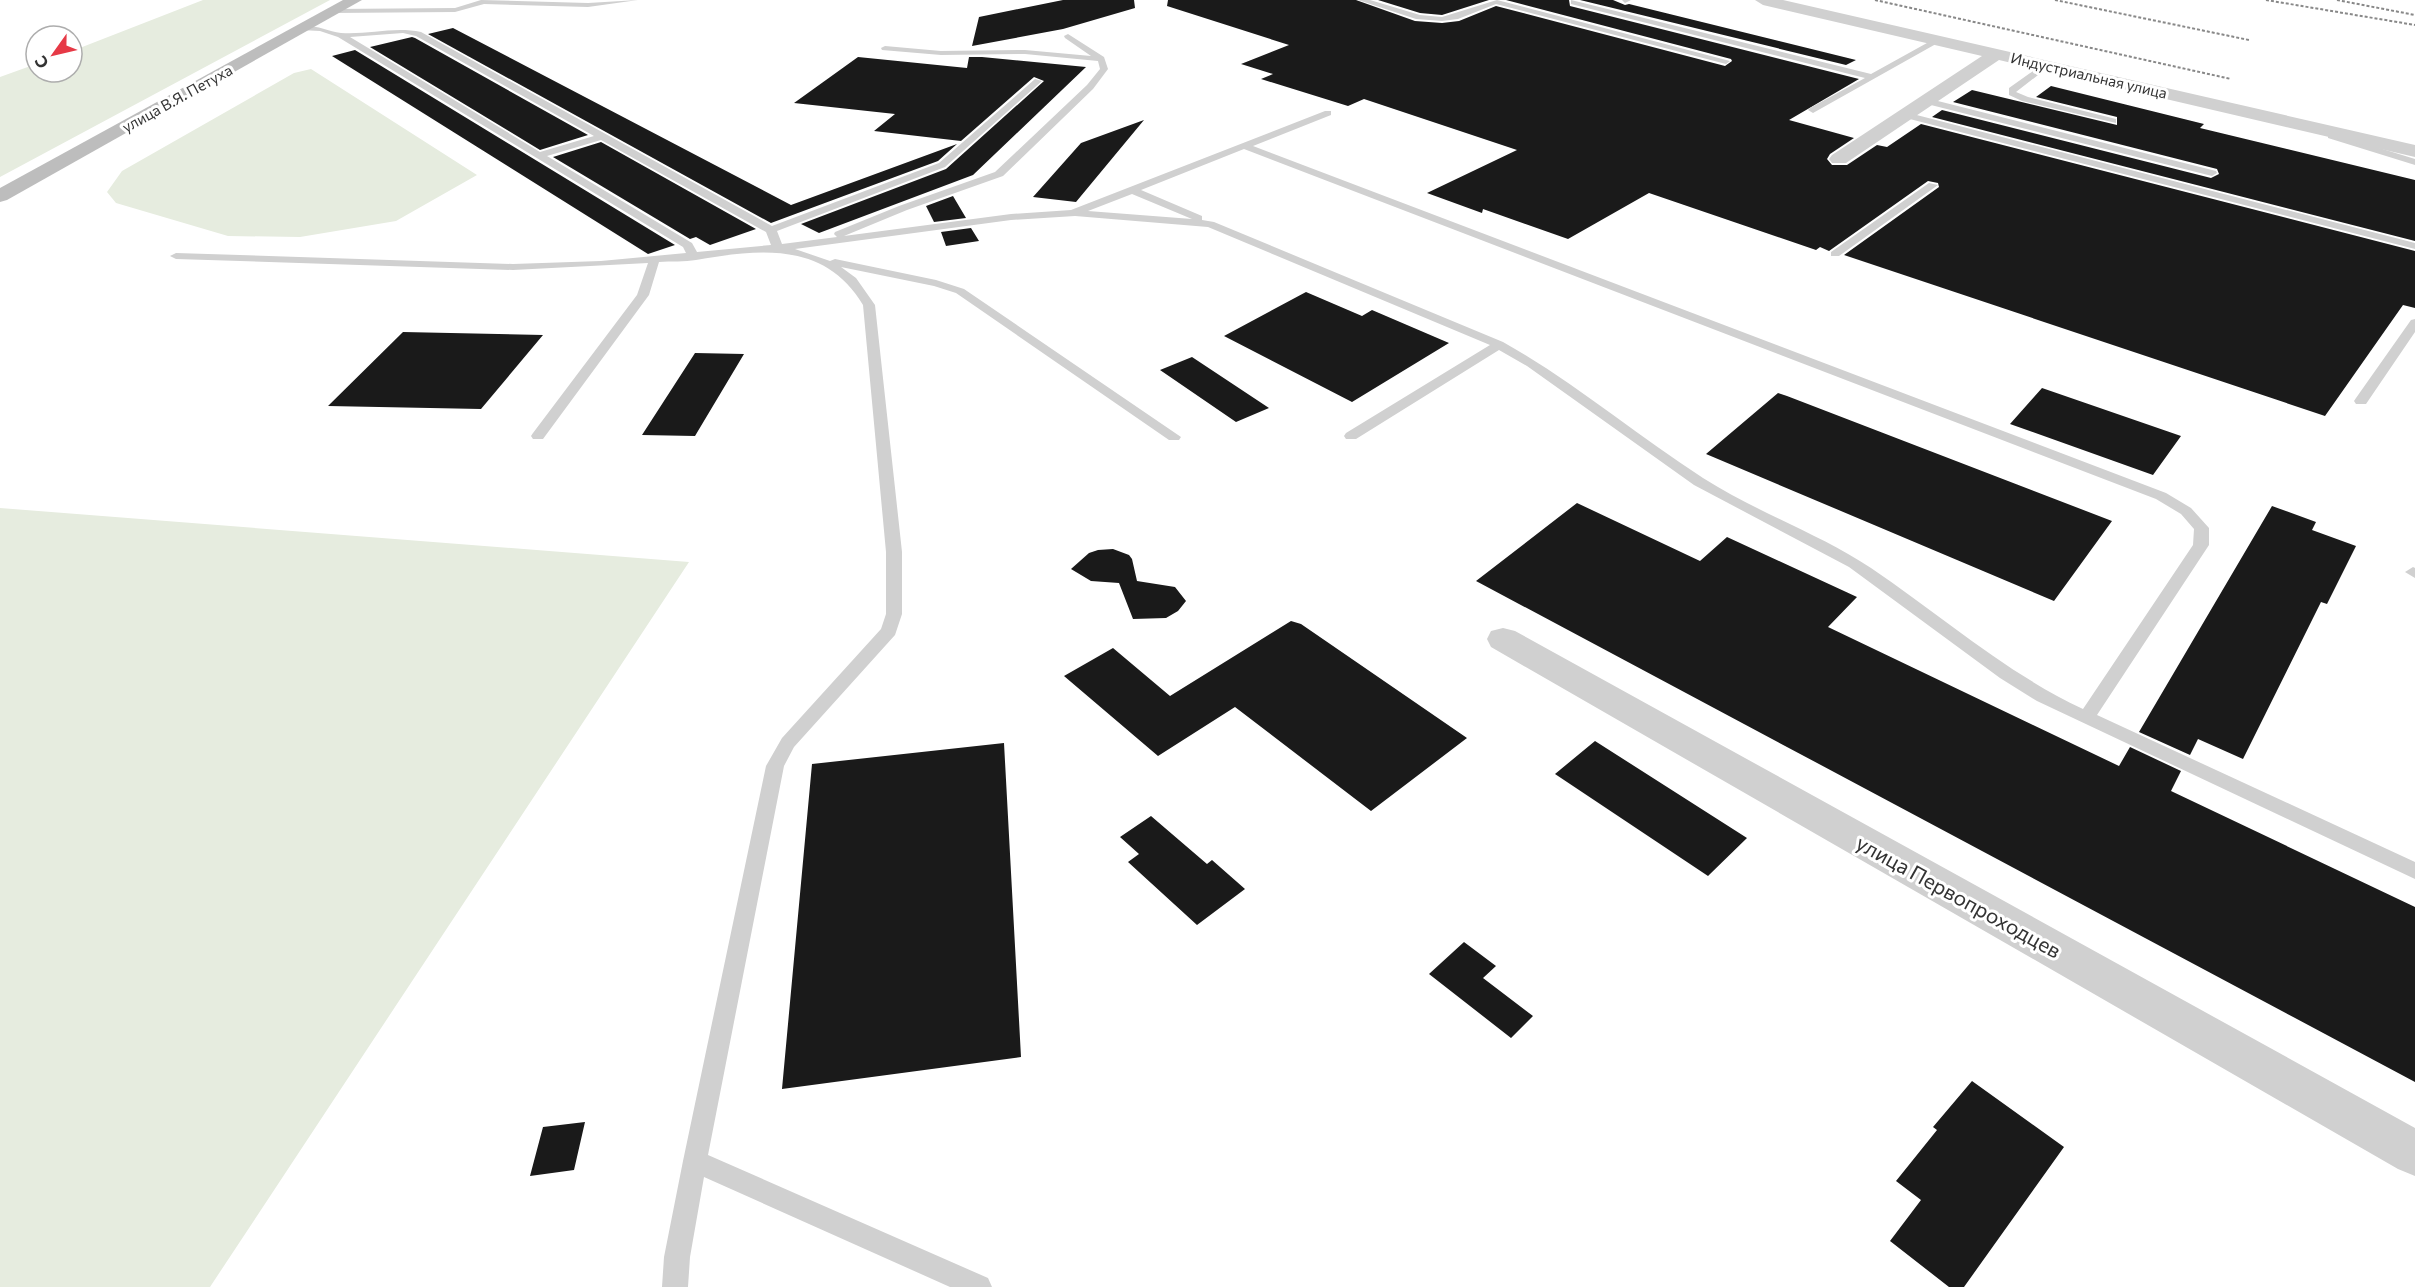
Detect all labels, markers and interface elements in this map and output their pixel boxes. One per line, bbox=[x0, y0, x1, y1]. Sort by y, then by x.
north arrow bbox=[24, 24, 84, 84]
street label: Индустриальная улица bbox=[2009, 48, 2169, 102]
text: С bbox=[30, 53, 52, 73]
street label: улица В.Я. Петуха bbox=[119, 60, 235, 136]
street label: улица Первопроходцев bbox=[1852, 829, 2066, 963]

